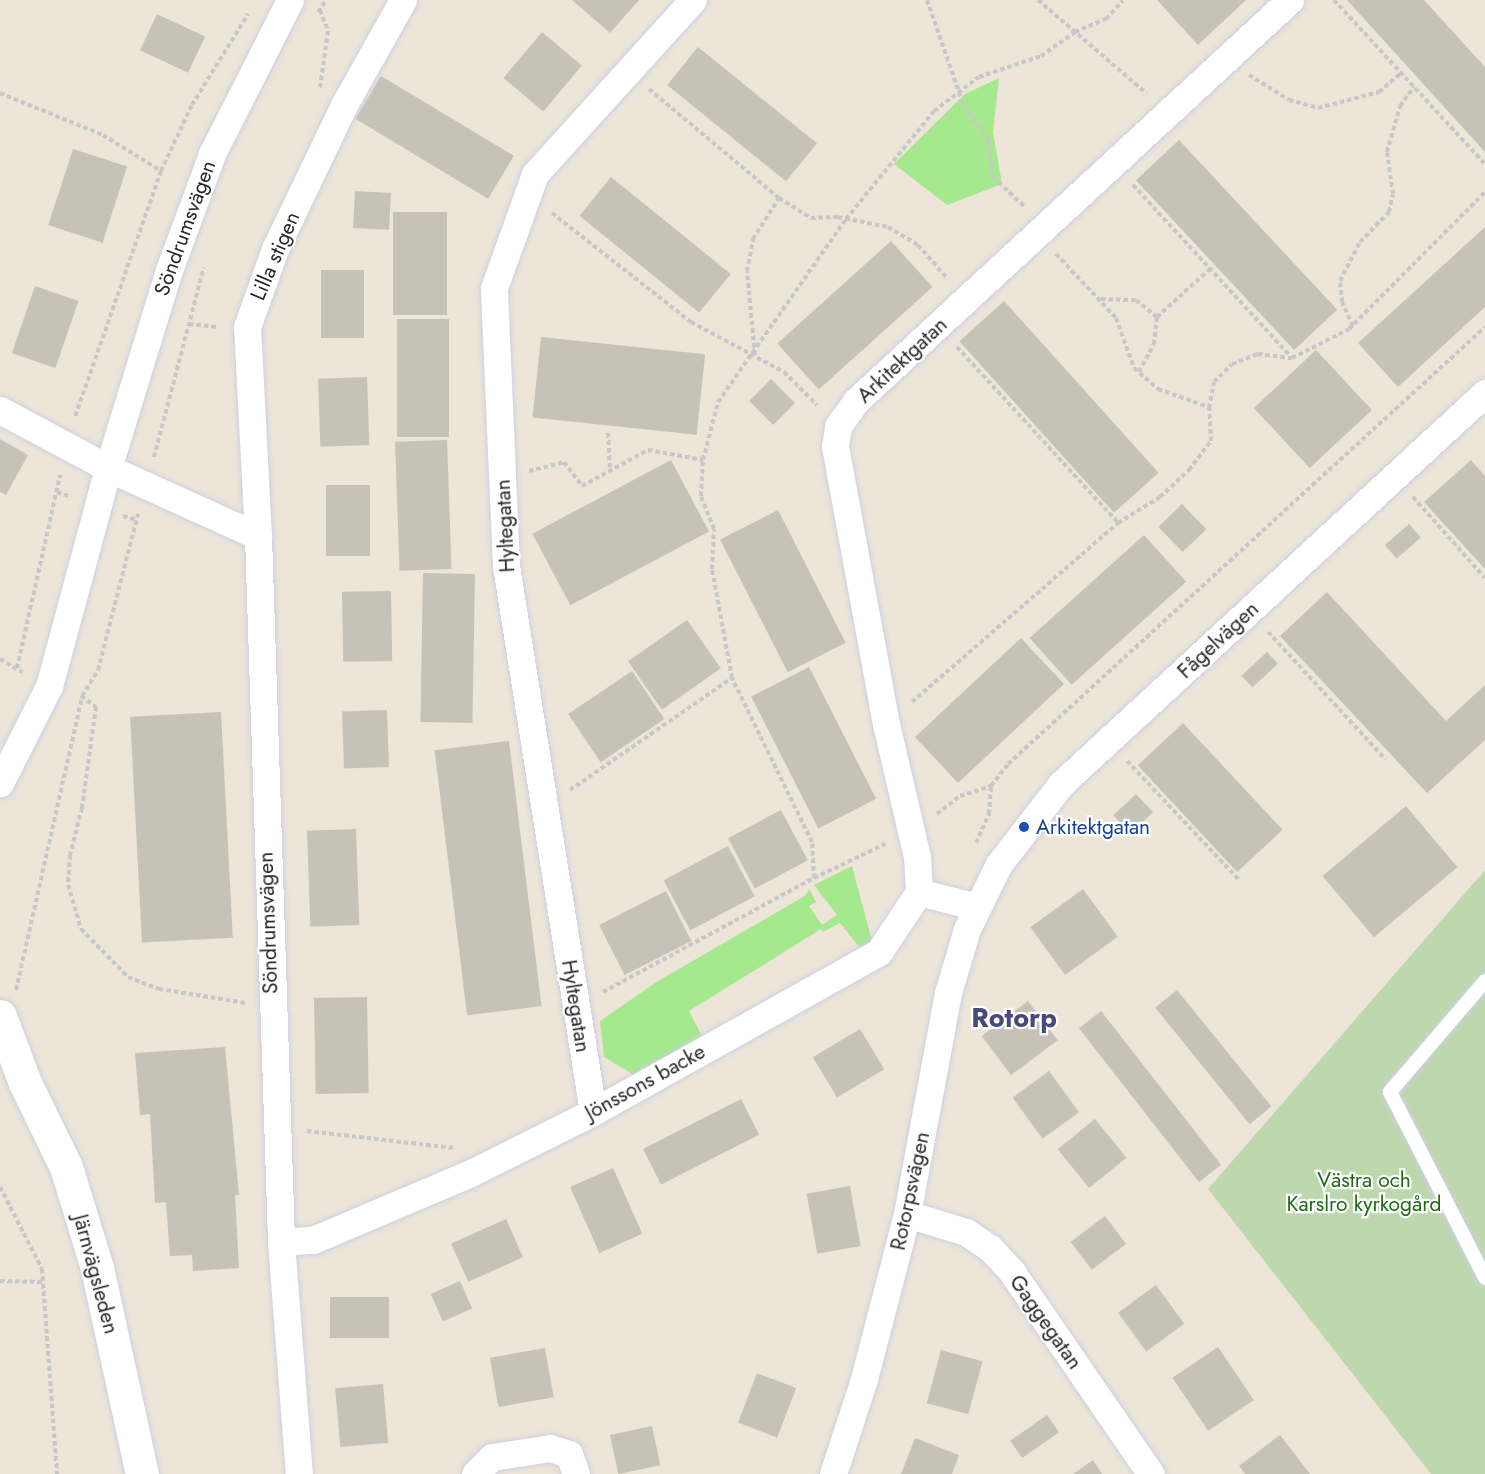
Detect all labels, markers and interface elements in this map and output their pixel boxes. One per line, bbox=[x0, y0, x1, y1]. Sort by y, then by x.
street label: Söndrumsvägen bbox=[149, 157, 221, 299]
street label: Lilla stigen bbox=[245, 208, 305, 304]
street label: Arkitektgatan bbox=[852, 312, 952, 408]
street label: Hyltegatan bbox=[490, 479, 520, 573]
street label: Fågelvägen bbox=[1172, 596, 1264, 684]
place label: Arkitektgatan bbox=[1036, 814, 1150, 840]
marker: Arkitektgatan bbox=[1017, 820, 1031, 834]
street label: Söndrumsvägen bbox=[253, 852, 283, 994]
street label: Hyltegatan bbox=[556, 958, 596, 1054]
district label: Rotorp bbox=[971, 1002, 1057, 1034]
street label: Jönssons backe bbox=[580, 1039, 710, 1125]
street label: Rotorpsvägen bbox=[885, 1129, 935, 1253]
park label: Västra och Karslro kyrkogård bbox=[1287, 1167, 1441, 1217]
street label: Järnvägsleden bbox=[68, 1211, 124, 1337]
street label: Gaggegatan bbox=[1004, 1270, 1088, 1374]

